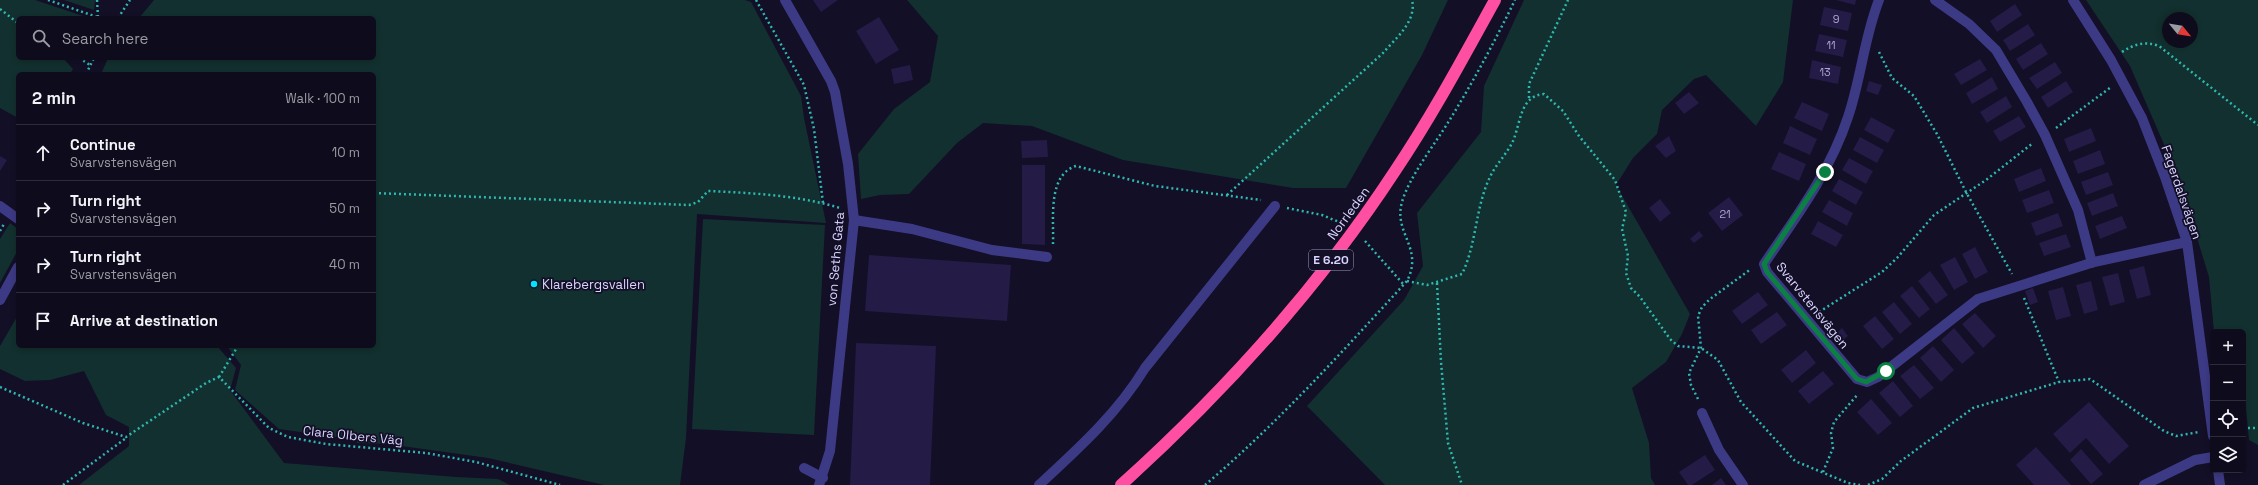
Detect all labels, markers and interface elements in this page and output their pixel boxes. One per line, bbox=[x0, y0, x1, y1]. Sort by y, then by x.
house number: 9 bbox=[1833, 12, 1840, 26]
north arrow bbox=[2162, 12, 2198, 48]
search box bbox=[16, 16, 376, 60]
icon: search bbox=[30, 27, 52, 49]
text: Search here bbox=[62, 29, 148, 48]
house number: 11 bbox=[1826, 38, 1836, 52]
house number: 13 bbox=[1819, 65, 1831, 79]
text: 2 min bbox=[32, 87, 76, 109]
text: Walk · 100 m bbox=[285, 90, 360, 107]
text: Continue bbox=[70, 135, 136, 154]
icon: ahead bbox=[32, 142, 54, 164]
street label: Fagerdalsvägen bbox=[2157, 143, 2206, 242]
text: 10 m bbox=[332, 144, 360, 161]
text: Svarvstensvägen bbox=[70, 154, 177, 171]
route end bbox=[1816, 163, 1834, 181]
street label: Norrleden bbox=[1323, 183, 1373, 243]
text: Turn right bbox=[70, 191, 141, 210]
icon: right bbox=[32, 198, 54, 220]
text: 50 m bbox=[329, 200, 360, 217]
house number: 21 bbox=[1719, 207, 1731, 221]
text: Svarvstensvägen bbox=[70, 210, 177, 227]
street label: von Seths Gata bbox=[823, 211, 848, 307]
text: Turn right bbox=[70, 247, 141, 266]
road number: E 6.20 bbox=[1309, 250, 1353, 270]
icon: right bbox=[32, 254, 54, 276]
text: 40 m bbox=[329, 256, 360, 273]
street label: Svarvstensvägen bbox=[1772, 258, 1853, 352]
text: Svarvstensvägen bbox=[70, 266, 177, 283]
place label: Klarebergsvallen bbox=[542, 276, 645, 293]
marker: Klarebergsvallen bbox=[529, 279, 539, 289]
icon: arrive bbox=[32, 310, 54, 332]
text: Arrive at destination bbox=[70, 311, 218, 330]
map controls bbox=[2210, 329, 2246, 473]
button: + bbox=[2210, 329, 2246, 365]
route start bbox=[1877, 362, 1895, 380]
button: − bbox=[2210, 365, 2246, 401]
button: locate bbox=[2210, 401, 2246, 437]
street label: Clara Olbers Väg bbox=[302, 422, 404, 449]
button: layers bbox=[2210, 437, 2246, 473]

